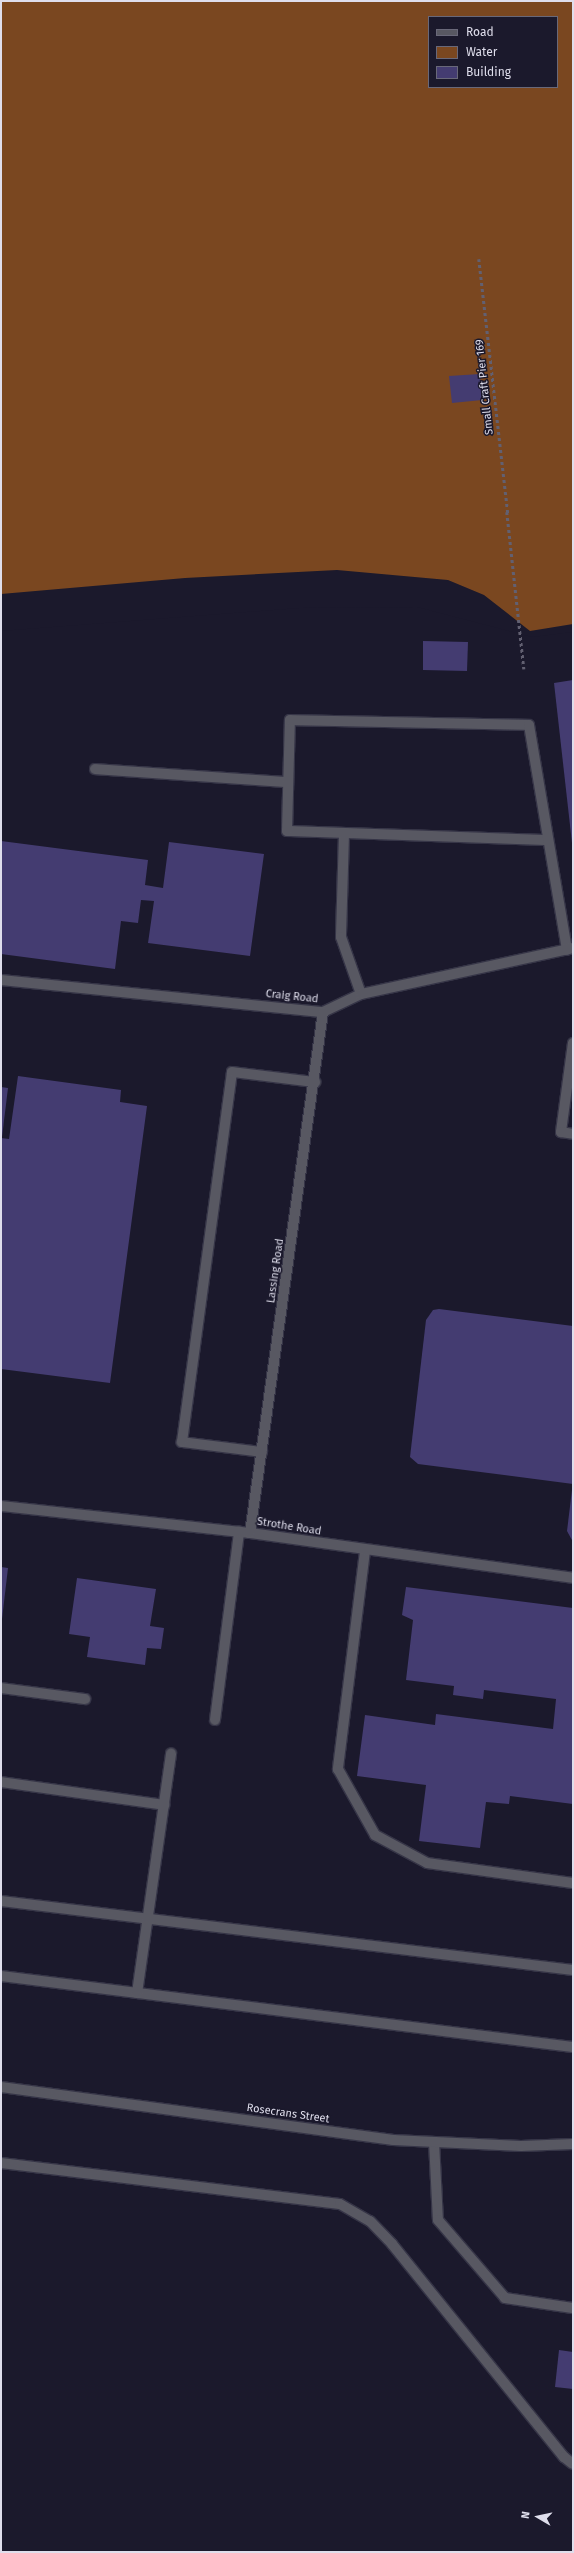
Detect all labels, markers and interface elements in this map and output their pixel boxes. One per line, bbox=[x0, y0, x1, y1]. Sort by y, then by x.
legend bbox=[428, 16, 558, 88]
text: Road bbox=[466, 25, 494, 39]
text: Water bbox=[466, 45, 497, 59]
text: Building bbox=[466, 65, 511, 79]
street label: Small Craft Pier 169 bbox=[473, 339, 497, 435]
street label: Craig Road bbox=[265, 988, 319, 1006]
street label: Lassing Road bbox=[265, 1238, 287, 1304]
street label: Strothe Road bbox=[256, 1515, 322, 1539]
street label: Rosecrans Street bbox=[246, 2102, 330, 2126]
north arrow bbox=[518, 2497, 558, 2537]
text: N bbox=[519, 2510, 533, 2520]

